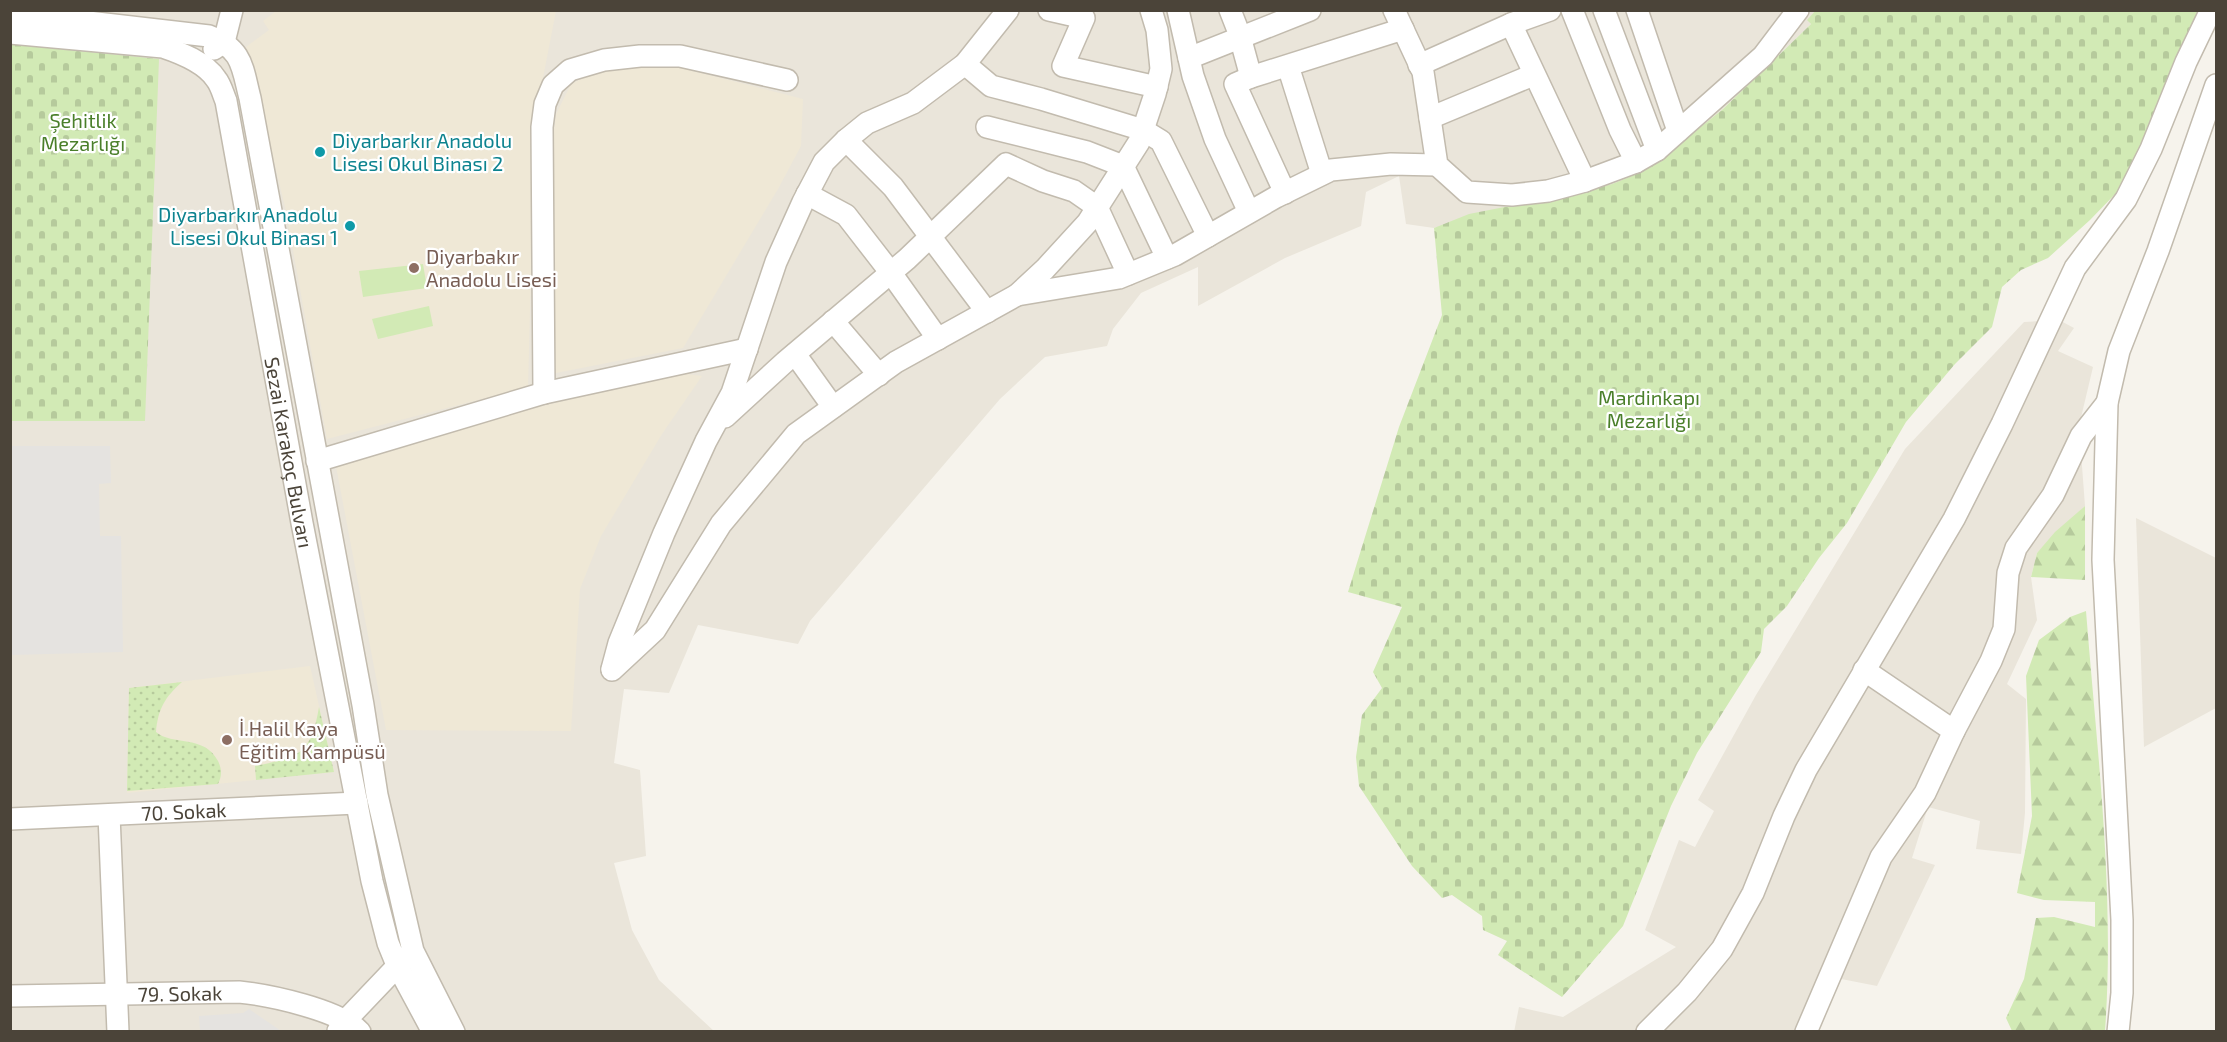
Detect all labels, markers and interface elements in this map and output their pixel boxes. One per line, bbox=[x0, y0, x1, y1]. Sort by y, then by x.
park label: Şehitlik Mezarlığı bbox=[41, 108, 125, 155]
place label: Diyarbarkır Anadolu Lisesi Okul Binası 2 bbox=[332, 128, 512, 175]
marker: Diyarbarkır Anadolu Lisesi Okul Binası 2 bbox=[313, 145, 327, 159]
place label: Diyarbarkır Anadolu Lisesi Okul Binası 1 bbox=[158, 202, 338, 249]
marker: Diyarbarkır Anadolu Lisesi Okul Binası 1 bbox=[343, 219, 357, 233]
place label: Diyarbakır Anadolu Lisesi bbox=[426, 244, 557, 291]
marker: Diyarbakır Anadolu Lisesi bbox=[407, 261, 421, 275]
street label: Sezai Karakoç Bulvarı bbox=[260, 355, 319, 550]
park label: Mardinkapı Mezarlığı bbox=[1598, 385, 1700, 432]
place label: İ.Halil Kaya Eğitim Kampüsü bbox=[239, 716, 386, 763]
marker: İ.Halil Kaya Eğitim Kampüsü bbox=[220, 733, 234, 747]
street label: 70. Sokak bbox=[141, 797, 227, 825]
street label: 79. Sokak bbox=[137, 980, 223, 1006]

